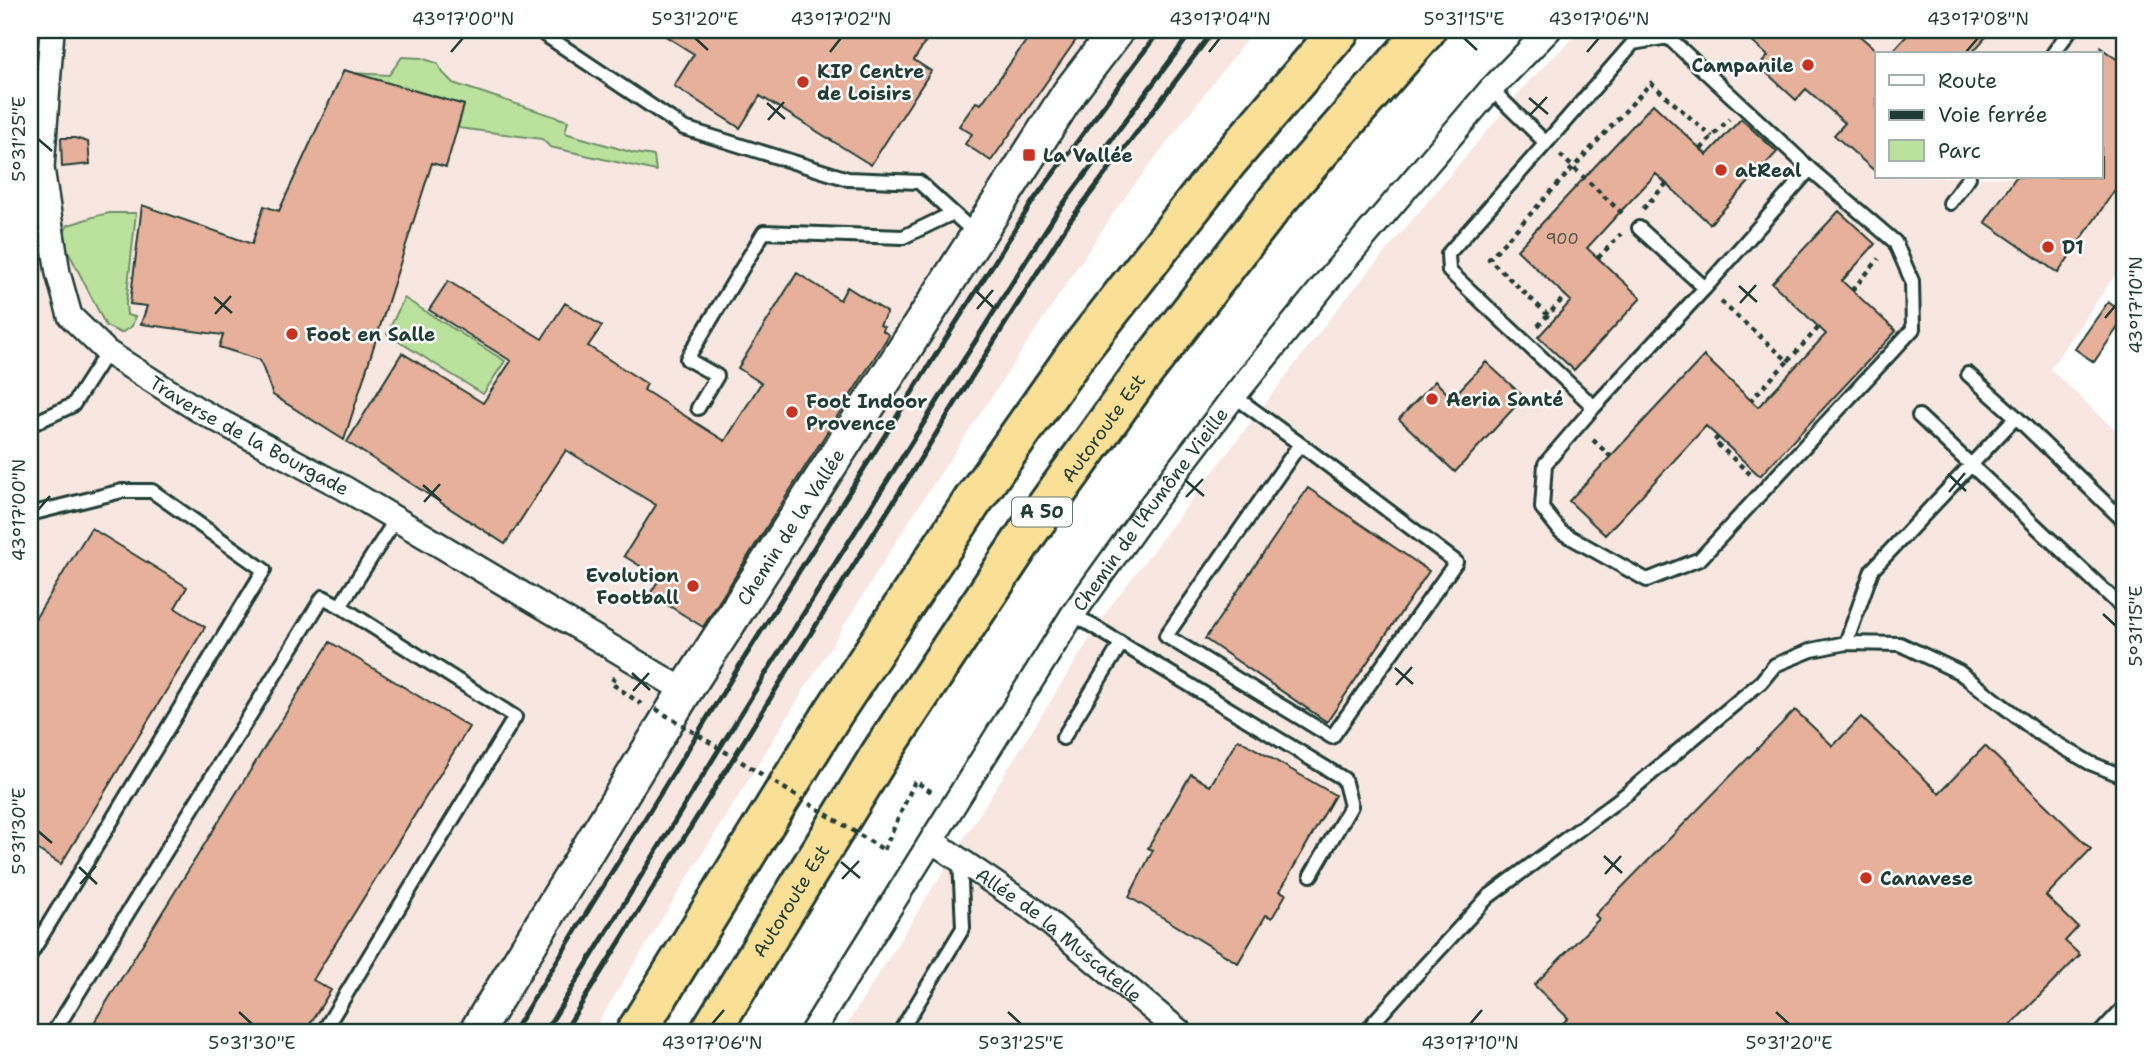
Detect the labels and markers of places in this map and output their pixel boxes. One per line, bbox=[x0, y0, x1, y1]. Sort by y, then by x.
place label: Campanile bbox=[1691, 53, 1794, 78]
marker: Campanile bbox=[1800, 57, 1816, 73]
place label: KIP Centre de Loisirs bbox=[817, 59, 925, 106]
marker: KIP Centre de Loisirs bbox=[795, 74, 811, 90]
place label: La Vallée bbox=[1043, 143, 1133, 168]
marker: La Vallée bbox=[1021, 147, 1037, 163]
place label: atReal bbox=[1735, 158, 1802, 183]
marker: atReal bbox=[1713, 162, 1729, 178]
place label: D1 bbox=[2062, 235, 2084, 260]
marker: D1 bbox=[2040, 239, 2056, 255]
place label: Foot en Salle bbox=[306, 322, 436, 347]
marker: Foot en Salle bbox=[284, 326, 300, 342]
place label: Aeria Santé bbox=[1446, 387, 1564, 412]
place label: Foot Indoor Provence bbox=[806, 389, 928, 436]
marker: Aeria Santé bbox=[1424, 391, 1440, 407]
marker: Foot Indoor Provence bbox=[784, 404, 800, 420]
place label: Evolution Football bbox=[586, 563, 679, 610]
marker: Evolution Football bbox=[685, 578, 701, 594]
place label: Canavese bbox=[1880, 866, 1973, 891]
marker: Canavese bbox=[1858, 870, 1874, 886]

